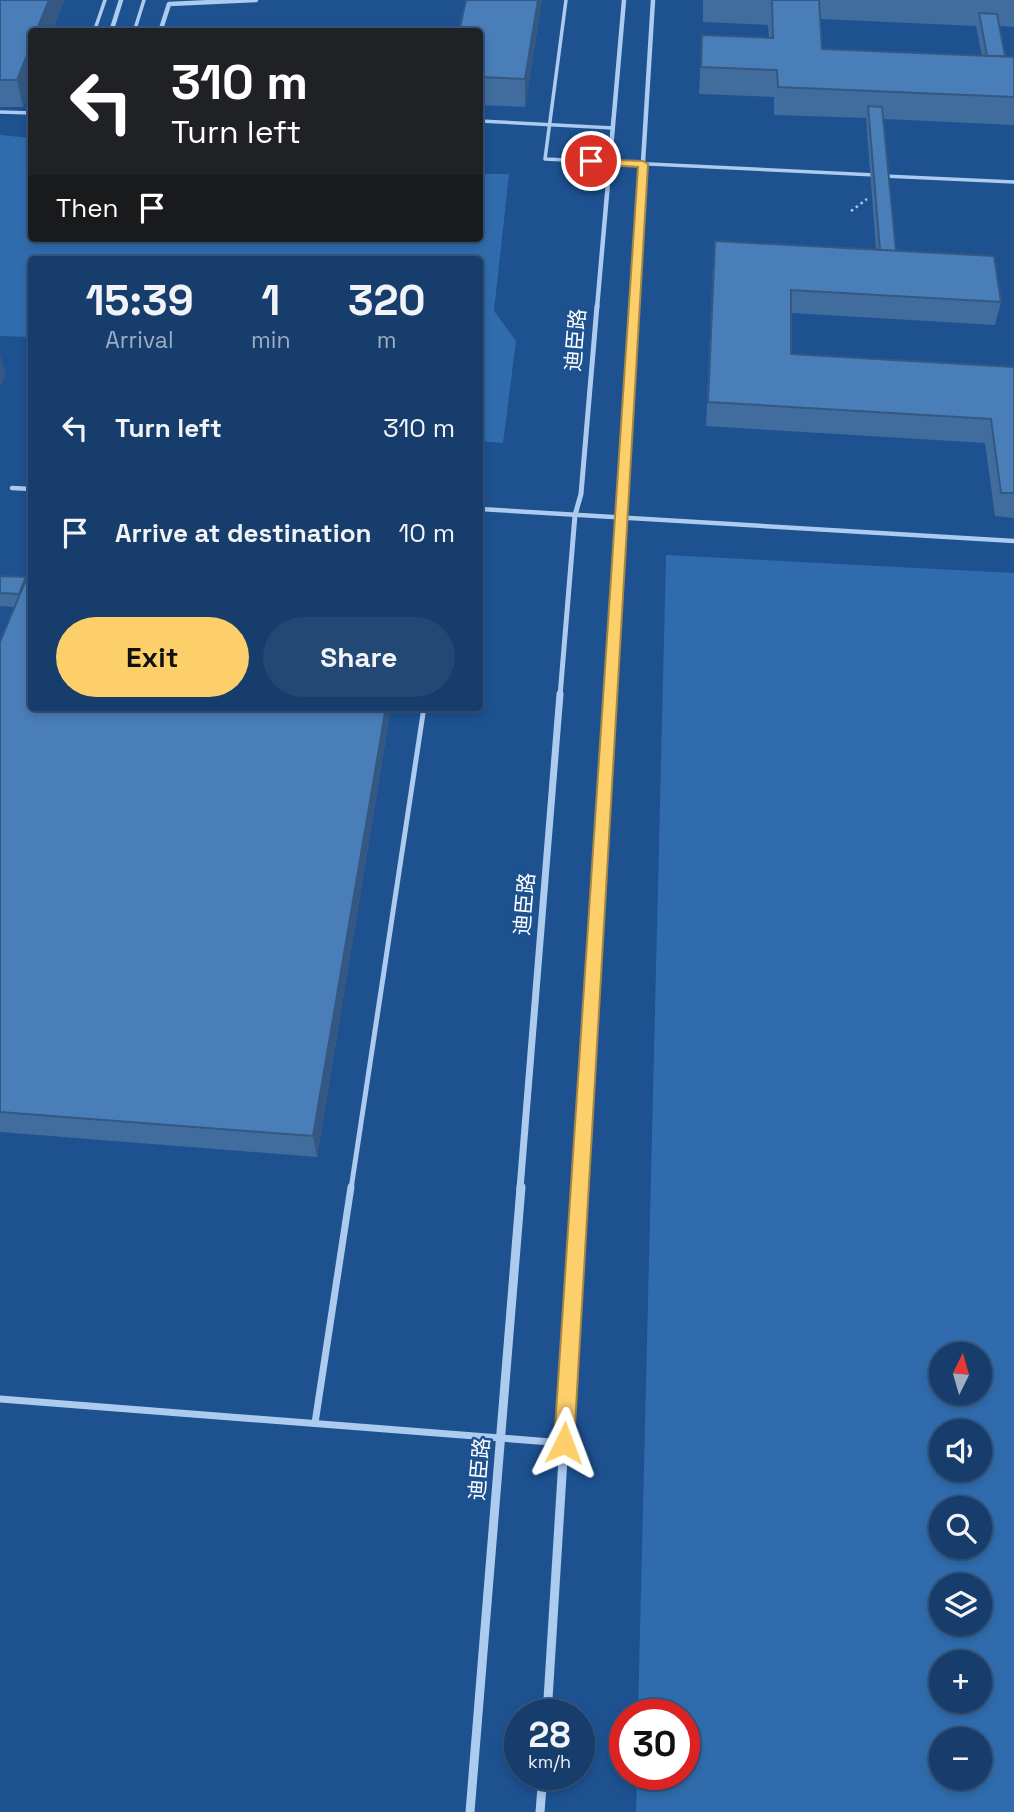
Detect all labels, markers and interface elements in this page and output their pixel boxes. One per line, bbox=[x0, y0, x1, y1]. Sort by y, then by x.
text: 310 m bbox=[171, 51, 308, 113]
icon: left bbox=[56, 56, 147, 147]
text: Turn left bbox=[171, 112, 301, 152]
pin bbox=[561, 131, 621, 191]
icon: arrive bbox=[572, 142, 610, 180]
icon: arrive bbox=[133, 189, 171, 227]
text: Then bbox=[56, 191, 119, 225]
text: 15:39 bbox=[85, 274, 194, 327]
text: 1 bbox=[261, 274, 280, 327]
text: 320 bbox=[348, 274, 426, 327]
street label: 迪臣路 bbox=[559, 307, 591, 373]
text: Arrival bbox=[105, 325, 174, 355]
text: min bbox=[251, 325, 291, 355]
text: m bbox=[377, 325, 397, 355]
icon: left bbox=[56, 409, 94, 447]
text: Turn left bbox=[115, 411, 222, 445]
text: 310 m bbox=[383, 411, 455, 445]
icon: arrive bbox=[56, 514, 94, 552]
text: Arrive at destination bbox=[115, 516, 372, 550]
text: 10 m bbox=[398, 516, 455, 550]
button: Exit bbox=[56, 617, 249, 697]
button: Share bbox=[263, 617, 455, 697]
street label: 迪臣路 bbox=[508, 871, 540, 937]
north arrow bbox=[929, 1342, 992, 1405]
map controls bbox=[929, 1342, 992, 1790]
position arrow bbox=[527, 1406, 601, 1480]
button: sound bbox=[929, 1419, 992, 1482]
street label: 迪臣路 bbox=[463, 1436, 495, 1502]
button: search bbox=[929, 1496, 992, 1559]
button: layers bbox=[929, 1573, 992, 1636]
button: + bbox=[929, 1650, 992, 1713]
speed limit sign: 30 bbox=[609, 1699, 700, 1790]
text: 28 bbox=[529, 1713, 570, 1757]
button: − bbox=[929, 1727, 992, 1790]
text: km/h bbox=[528, 1750, 571, 1773]

